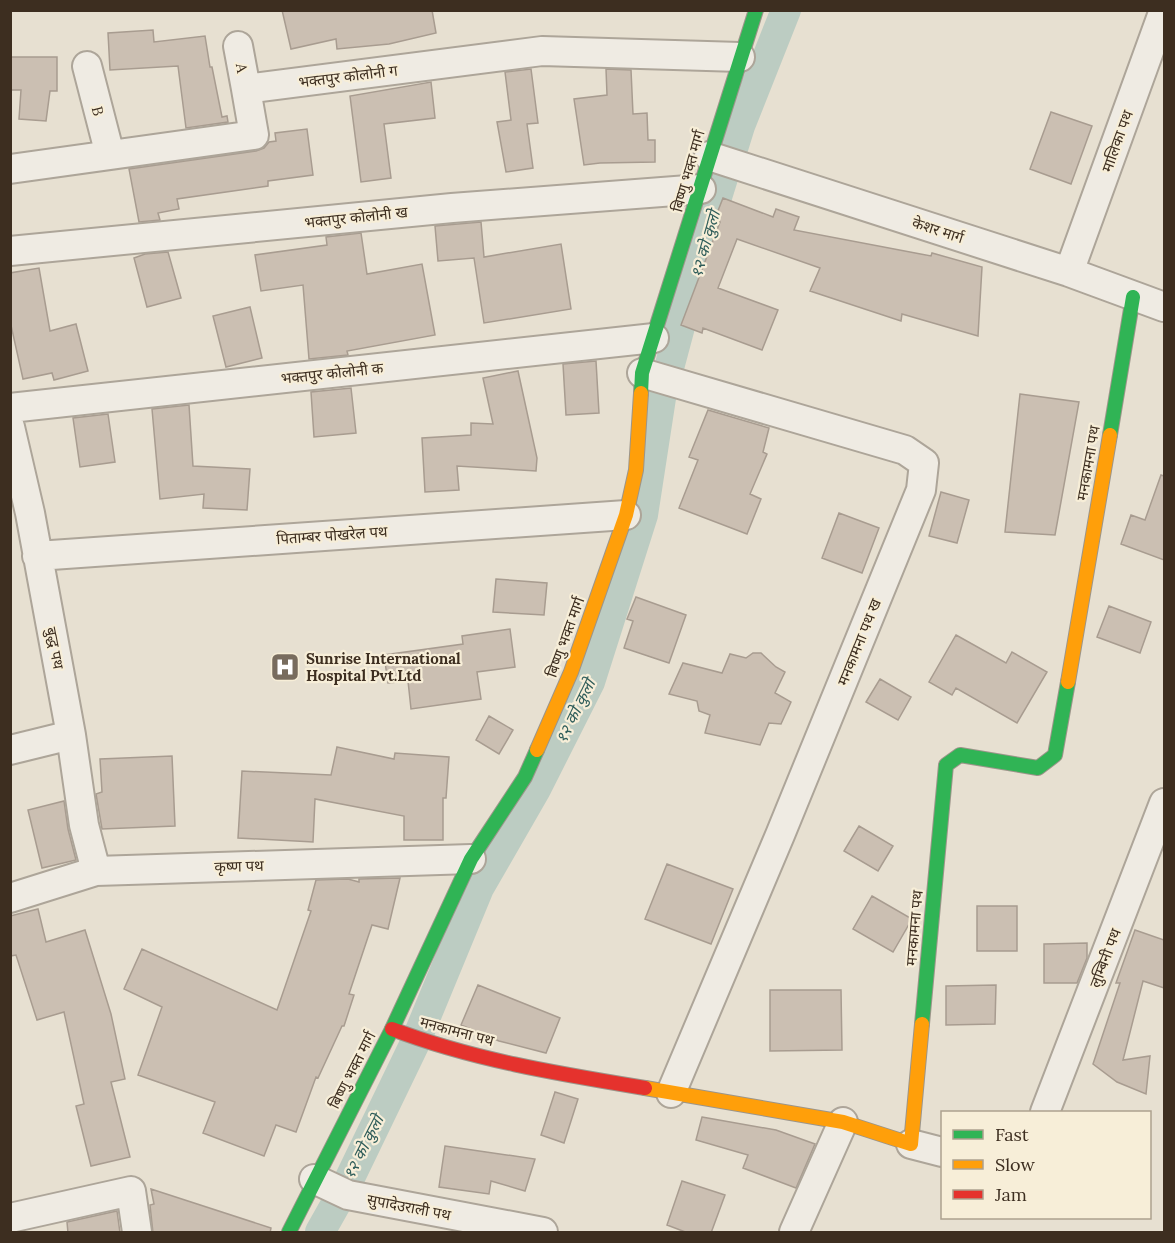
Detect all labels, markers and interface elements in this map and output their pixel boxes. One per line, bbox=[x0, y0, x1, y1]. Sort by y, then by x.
street label: भक्तपुर कोलोनी ग bbox=[297, 60, 399, 93]
street label: A bbox=[232, 61, 252, 75]
street label: B bbox=[88, 104, 108, 118]
street label: मालिका पथ bbox=[1097, 107, 1137, 174]
street label: बिष्णु भक्त मार्ग bbox=[667, 127, 710, 214]
street label: भक्तपुर कोलोनी ख bbox=[303, 202, 409, 233]
water label: १२ को कुलो bbox=[686, 205, 726, 280]
street label: केशर मार्ग bbox=[910, 213, 967, 248]
street label: भक्तपुर कोलोनी क bbox=[280, 358, 385, 389]
street label: मनकामना पथ bbox=[1072, 424, 1104, 502]
street label: पिताम्बर पोखरेल पथ bbox=[276, 522, 389, 548]
street label: बिष्णु भक्त मार्ग bbox=[542, 593, 590, 680]
street label: मनकामना पथ ख bbox=[833, 595, 885, 688]
street label: बुद्ध पथ bbox=[41, 625, 68, 671]
place label: Sunrise International Hospital Pvt.Ltd bbox=[306, 649, 461, 685]
hospital icon: Sunrise International Hospital Pvt.Ltd bbox=[269, 651, 301, 683]
water label: १२ को कुलो bbox=[551, 673, 601, 747]
street label: कृष्ण पथ bbox=[214, 856, 264, 877]
street label: मनकामना पथ bbox=[901, 889, 927, 967]
street label: लुम्बिनी पथ bbox=[1085, 925, 1126, 991]
street label: मनकामना पथ bbox=[418, 1012, 497, 1050]
street label: बिष्णु भक्त मार्ग bbox=[324, 1027, 381, 1112]
water label: १२ को कुलो bbox=[338, 1109, 390, 1183]
legend bbox=[941, 1111, 1151, 1219]
text: Fast bbox=[995, 1123, 1029, 1146]
text: Slow bbox=[995, 1153, 1035, 1176]
text: Jam bbox=[994, 1183, 1027, 1206]
street label: सुपादेउराली पथ bbox=[365, 1190, 453, 1225]

